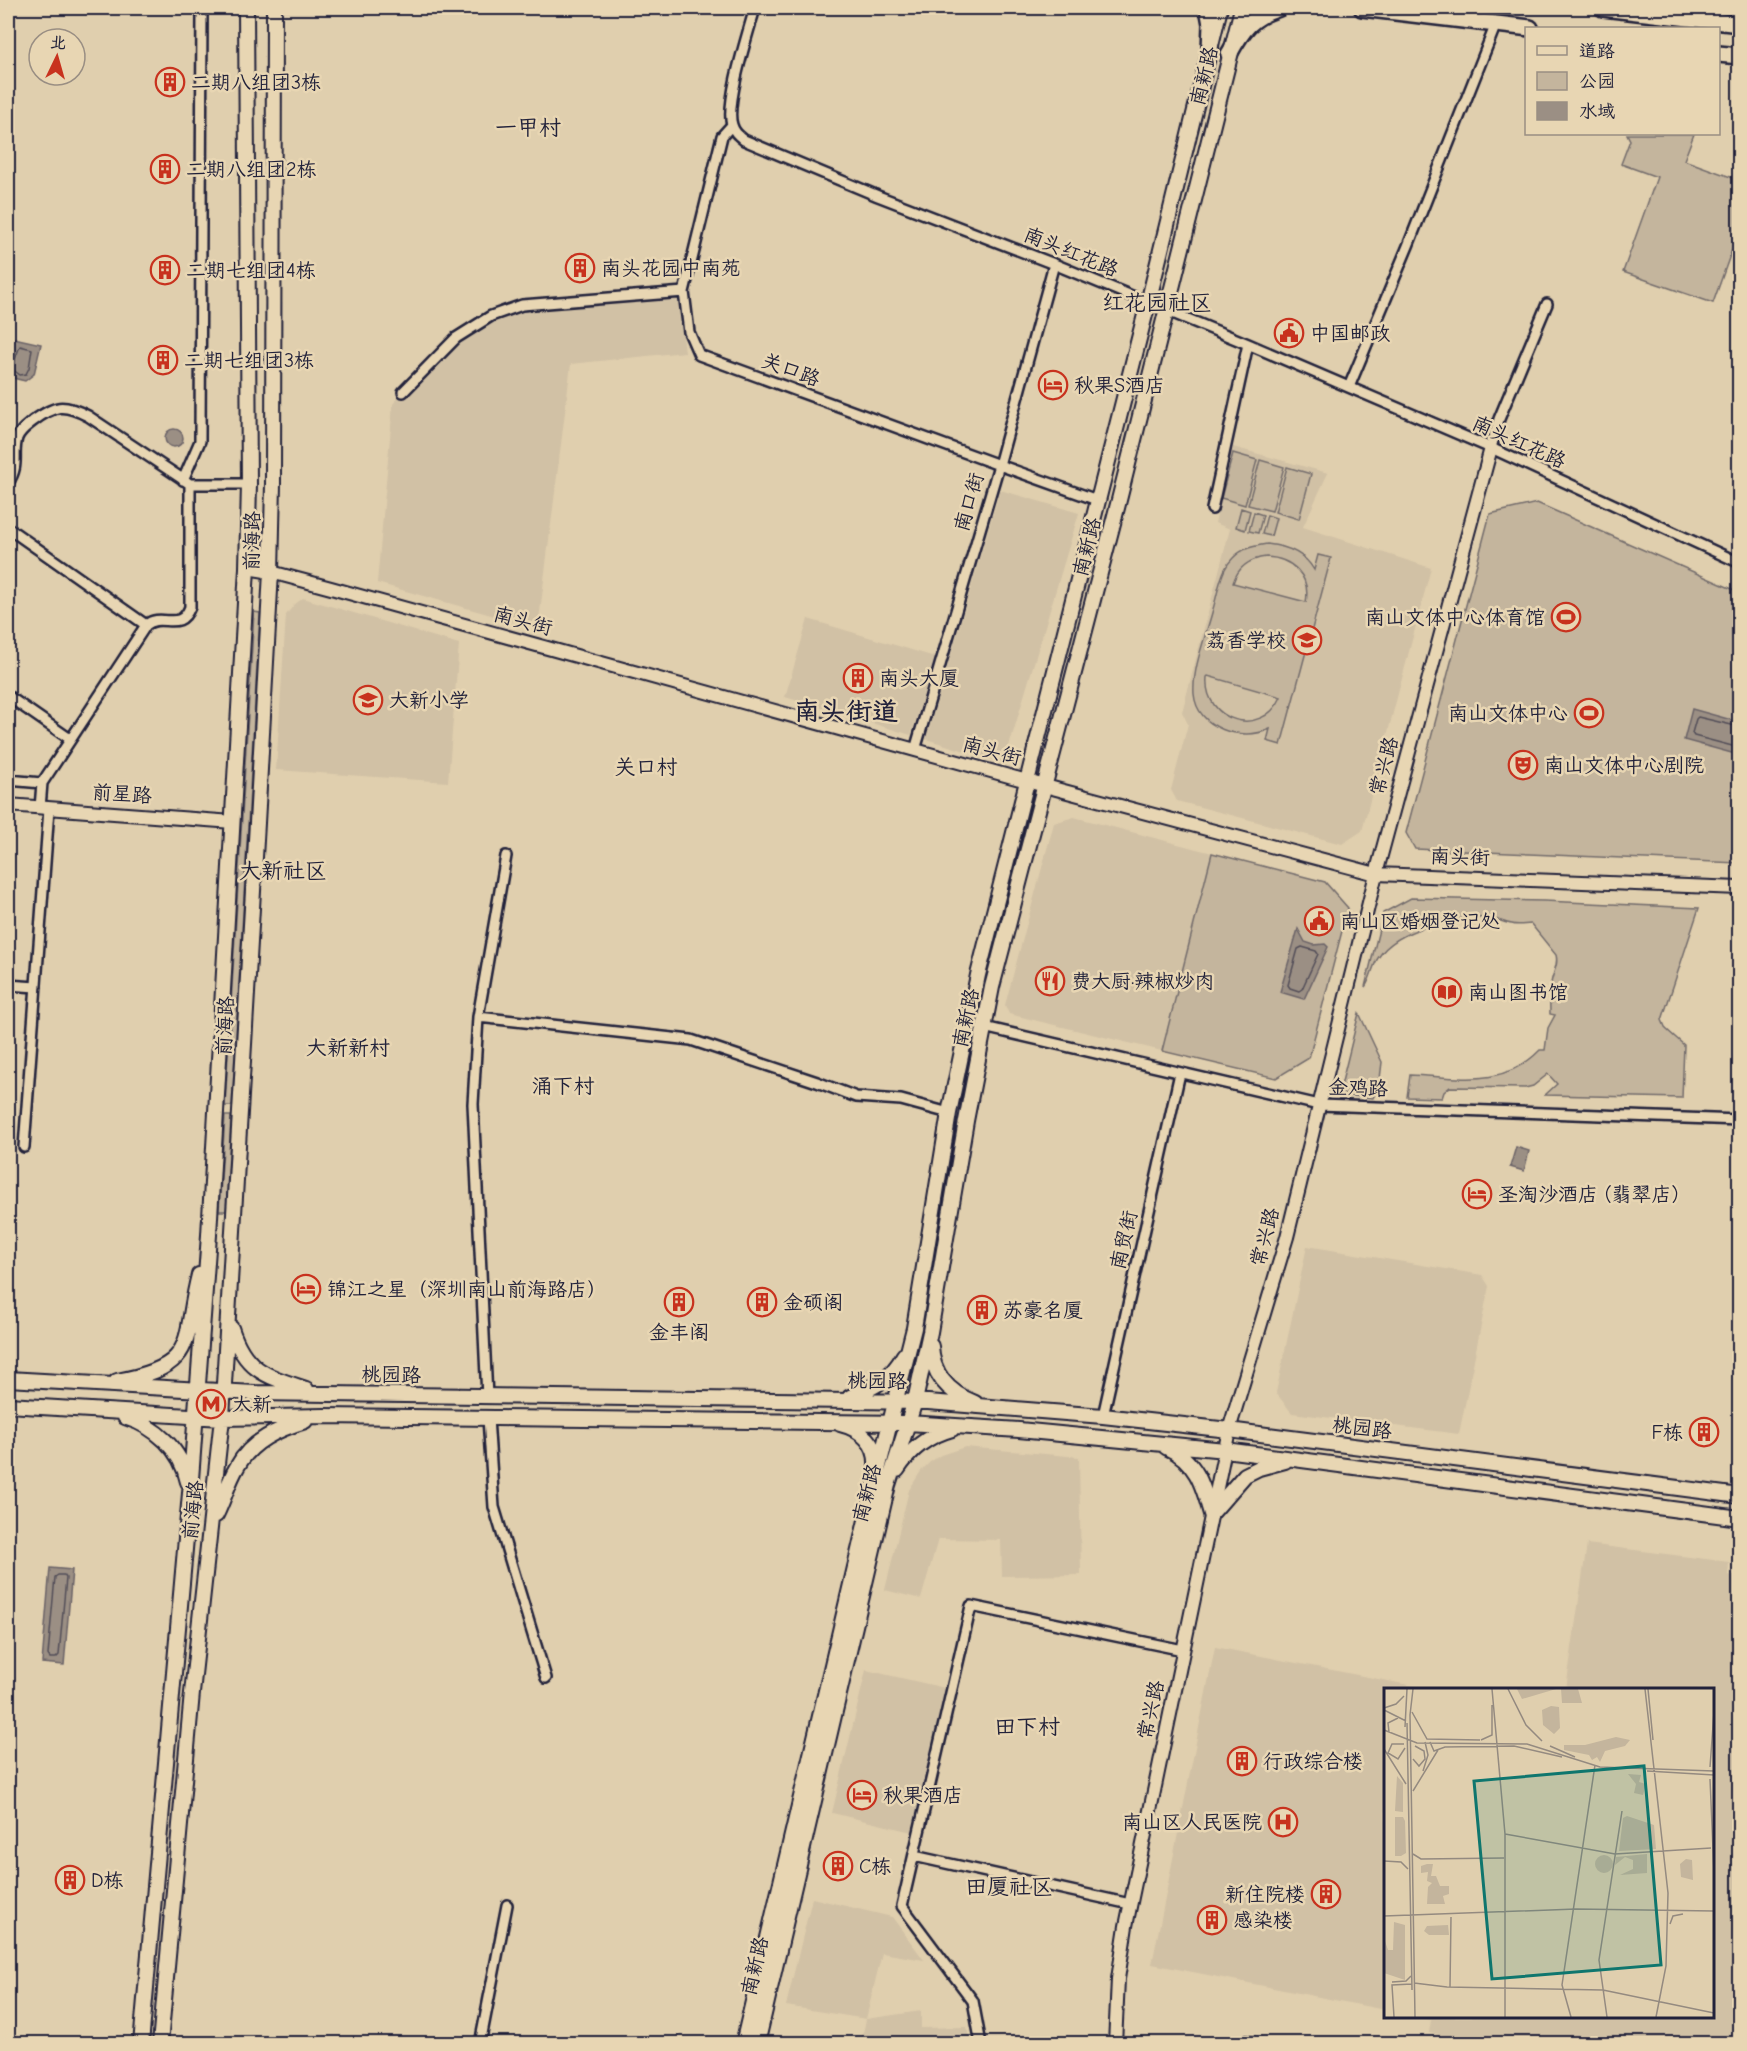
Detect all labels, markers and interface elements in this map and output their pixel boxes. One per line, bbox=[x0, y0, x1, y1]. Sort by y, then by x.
north arrow bbox=[27, 27, 87, 87]
legend bbox=[1525, 27, 1720, 135]
text: 北 bbox=[49, 33, 67, 53]
text: 道路 bbox=[1579, 41, 1615, 62]
street label: 南新路 bbox=[1186, 43, 1223, 108]
building icon: 二期八组团3栋 bbox=[154, 66, 186, 98]
place label: 二期八组团3栋 bbox=[191, 71, 321, 94]
text: 公园 bbox=[1579, 71, 1615, 92]
text: 水域 bbox=[1579, 101, 1615, 122]
district label: 一甲村 bbox=[495, 115, 561, 141]
building icon: 二期八组团2栋 bbox=[149, 153, 181, 185]
place label: 二期八组团2栋 bbox=[186, 158, 316, 181]
street label: 南头红花路 bbox=[1020, 223, 1123, 282]
building icon: 南头花园中南苑 bbox=[564, 252, 596, 284]
building icon: 二期七组团4栋 bbox=[149, 254, 181, 286]
place label: 南头花园中南苑 bbox=[601, 257, 741, 280]
place label: 二期七组团4栋 bbox=[186, 259, 316, 282]
district label: 红花园社区 bbox=[1102, 290, 1212, 316]
public building icon: 中国邮政 bbox=[1273, 317, 1305, 349]
place label: 中国邮政 bbox=[1310, 322, 1390, 345]
building icon: 二期七组团3栋 bbox=[147, 344, 179, 376]
place label: 二期七组团3栋 bbox=[184, 349, 314, 372]
street label: 关口路 bbox=[759, 349, 824, 391]
hotel icon: 秋果S酒店 bbox=[1037, 369, 1069, 401]
place label: 秋果S酒店 bbox=[1074, 374, 1165, 397]
street label: 南头红花路 bbox=[1469, 411, 1570, 473]
street label: 南口街 bbox=[950, 470, 988, 534]
street label: 前海路 bbox=[240, 510, 264, 571]
street label: 南新路 bbox=[1069, 514, 1106, 579]
sports icon: 南山文体中心体育馆 bbox=[1550, 601, 1582, 633]
street label: 南头街 bbox=[491, 602, 555, 640]
place label: 南山文体中心体育馆 bbox=[1365, 606, 1545, 629]
school or university icon: 荔香学校 bbox=[1291, 624, 1323, 656]
place label: 荔香学校 bbox=[1206, 629, 1286, 652]
building icon: 南头大厦 bbox=[842, 662, 874, 694]
place label: 南头大厦 bbox=[879, 667, 959, 690]
school or university icon: 大新小学 bbox=[352, 684, 384, 716]
place label: 大新小学 bbox=[389, 689, 469, 712]
district label: 南头街道 bbox=[794, 697, 898, 727]
sports icon: 南山文体中心 bbox=[1573, 697, 1605, 729]
place label: 南山文体中心 bbox=[1448, 702, 1568, 725]
street label: 南头街 bbox=[960, 732, 1024, 770]
street label: 常兴路 bbox=[1365, 733, 1403, 798]
theatre icon: 南山文体中心剧院 bbox=[1507, 749, 1539, 781]
place label: 南山文体中心剧院 bbox=[1544, 754, 1704, 777]
district label: 关口村 bbox=[615, 755, 678, 779]
street label: 前星路 bbox=[91, 780, 154, 808]
street label: 南头街 bbox=[1430, 844, 1490, 870]
district label: 大新社区 bbox=[239, 858, 327, 884]
public building icon: 南山区婚姻登记处 bbox=[1303, 905, 1335, 937]
place label: 南山区婚姻登记处 bbox=[1340, 910, 1500, 933]
restaurant icon: 费大厨·辣椒炒肉 bbox=[1034, 965, 1066, 997]
place label: 费大厨·辣椒炒肉 bbox=[1071, 970, 1215, 993]
library icon: 南山图书馆 bbox=[1431, 976, 1463, 1008]
place label: 南山图书馆 bbox=[1468, 981, 1568, 1004]
street label: 南新路 bbox=[949, 985, 984, 1050]
street label: 前海路 bbox=[212, 994, 238, 1057]
district label: 大新新村 bbox=[306, 1036, 390, 1060]
district label: 涌下村 bbox=[532, 1074, 595, 1098]
street label: 金鸡路 bbox=[1328, 1075, 1389, 1101]
hotel icon: 圣淘沙酒店 (翡翠店) bbox=[1461, 1178, 1493, 1210]
place label: 圣淘沙酒店 (翡翠店) bbox=[1498, 1183, 1679, 1206]
street label: 常兴路 bbox=[1246, 1204, 1284, 1269]
street label: 南贸街 bbox=[1106, 1208, 1142, 1272]
hotel icon: 锦江之星（深圳南山前海路店） bbox=[290, 1273, 322, 1305]
place label: 锦江之星（深圳南山前海路店） bbox=[327, 1278, 607, 1301]
building icon: 金丰阁 bbox=[663, 1286, 695, 1318]
building icon: 金硕阁 bbox=[746, 1286, 778, 1318]
place label: 金硕阁 bbox=[783, 1291, 843, 1314]
building icon: 苏豪名厦 bbox=[966, 1294, 998, 1326]
place label: 苏豪名厦 bbox=[1003, 1299, 1083, 1322]
place label: 金丰阁 bbox=[649, 1321, 709, 1344]
street label: 桃园路 bbox=[361, 1363, 422, 1387]
street label: 桃园路 bbox=[847, 1369, 908, 1393]
metro station icon: 大新 bbox=[195, 1388, 227, 1420]
place label: 大新 bbox=[232, 1393, 272, 1416]
street label: 桃园路 bbox=[1331, 1413, 1394, 1443]
building icon: F栋 bbox=[1688, 1416, 1720, 1448]
place label: F栋 bbox=[1651, 1421, 1683, 1444]
street label: 南新路 bbox=[848, 1460, 886, 1525]
street label: 前海路 bbox=[178, 1478, 208, 1541]
street label: 常兴路 bbox=[1134, 1677, 1169, 1742]
inset map bbox=[1384, 1688, 1714, 2018]
district label: 田下村 bbox=[994, 1714, 1060, 1740]
building icon: 行政综合楼 bbox=[1226, 1745, 1258, 1777]
place label: 行政综合楼 bbox=[1263, 1750, 1363, 1773]
hotel icon: 秋果酒店 bbox=[846, 1779, 878, 1811]
place label: 秋果酒店 bbox=[883, 1784, 963, 1807]
hospital icon: 南山区人民医院 bbox=[1267, 1806, 1299, 1838]
place label: 南山区人民医院 bbox=[1122, 1811, 1262, 1834]
building icon: C栋 bbox=[822, 1850, 854, 1882]
place label: C栋 bbox=[859, 1855, 891, 1878]
building icon: D栋 bbox=[54, 1864, 86, 1896]
place label: D栋 bbox=[91, 1869, 124, 1892]
district label: 田厦社区 bbox=[965, 1874, 1053, 1900]
building icon: 新住院楼 bbox=[1310, 1878, 1342, 1910]
place label: 新住院楼 bbox=[1225, 1883, 1305, 1906]
building icon: 感染楼 bbox=[1196, 1904, 1228, 1936]
place label: 感染楼 bbox=[1233, 1909, 1293, 1932]
street label: 南新路 bbox=[737, 1933, 773, 1998]

